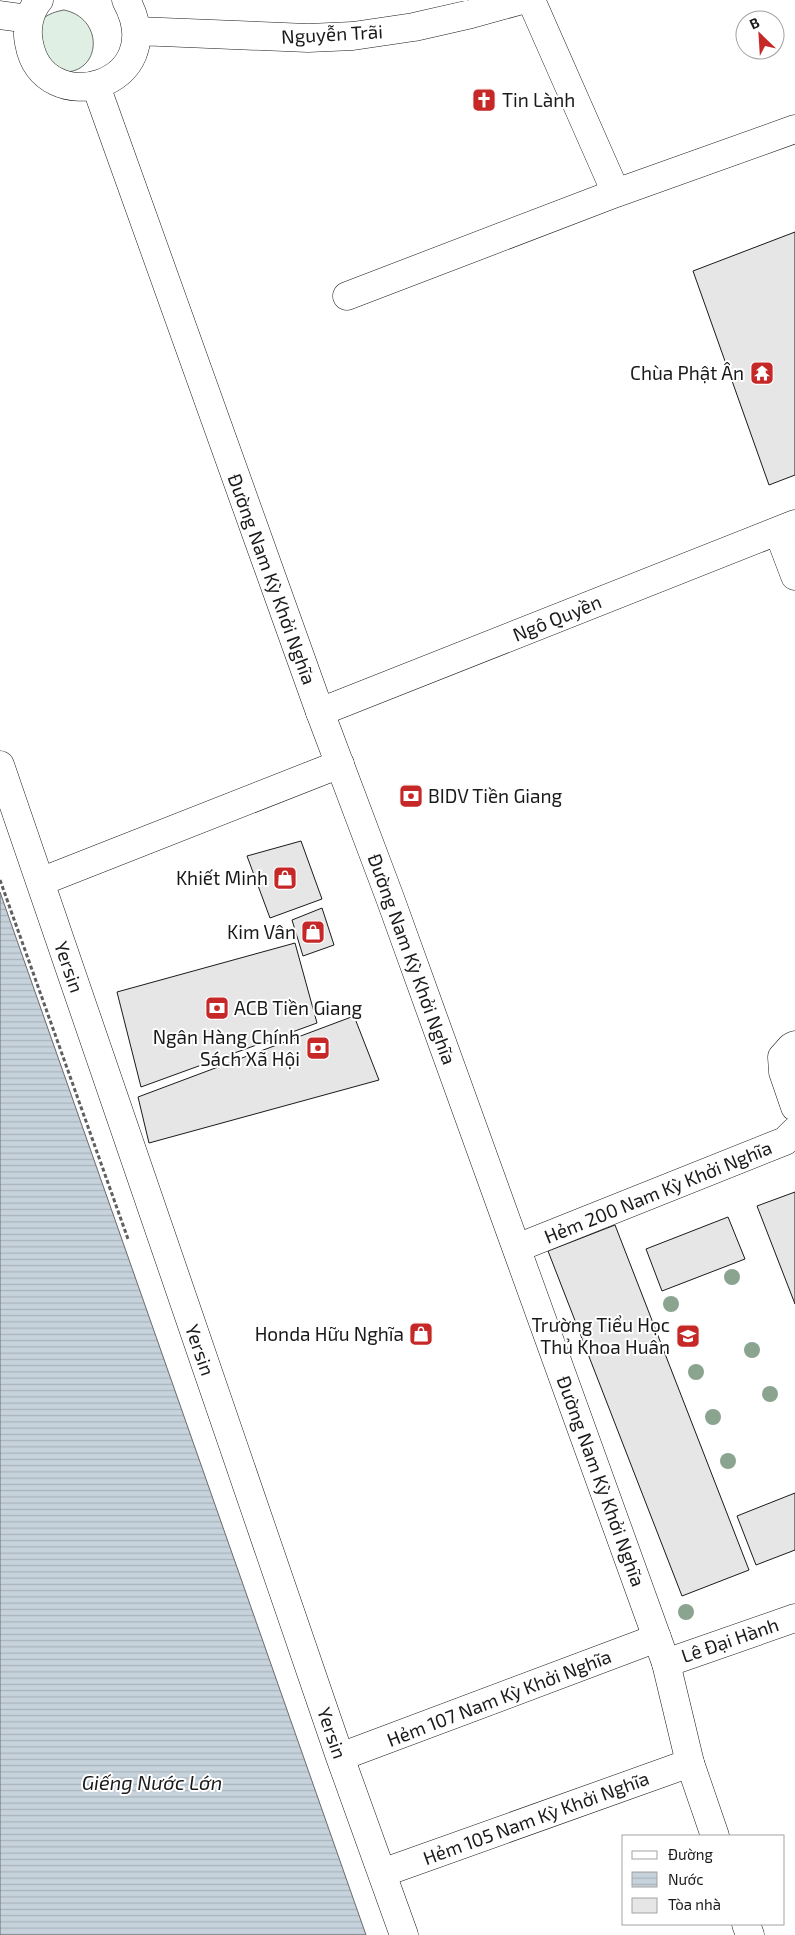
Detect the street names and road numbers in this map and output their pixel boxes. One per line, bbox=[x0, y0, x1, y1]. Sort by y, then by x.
street label: Nguyễn Trãi bbox=[281, 19, 383, 48]
street label: Đường Nam Kỳ Khởi Nghĩa bbox=[224, 470, 321, 687]
street label: Ngô Quyền bbox=[509, 589, 605, 646]
street label: Đường Nam Kỳ Khởi Nghĩa bbox=[364, 850, 461, 1067]
street label: Yersin bbox=[50, 938, 89, 996]
street label: Hẻm 200 Nam Kỳ Khởi Nghĩa bbox=[541, 1135, 775, 1248]
street label: Yersin bbox=[181, 1321, 220, 1379]
street label: Đường Nam Kỳ Khởi Nghĩa bbox=[553, 1372, 650, 1589]
street label: Lê Đại Hành bbox=[678, 1612, 782, 1667]
street label: Hẻm 107 Nam Kỳ Khởi Nghĩa bbox=[383, 1644, 614, 1751]
street label: Yersin bbox=[313, 1704, 352, 1762]
street label: Hẻm 105 Nam Kỳ Khởi Nghĩa bbox=[420, 1766, 652, 1869]

